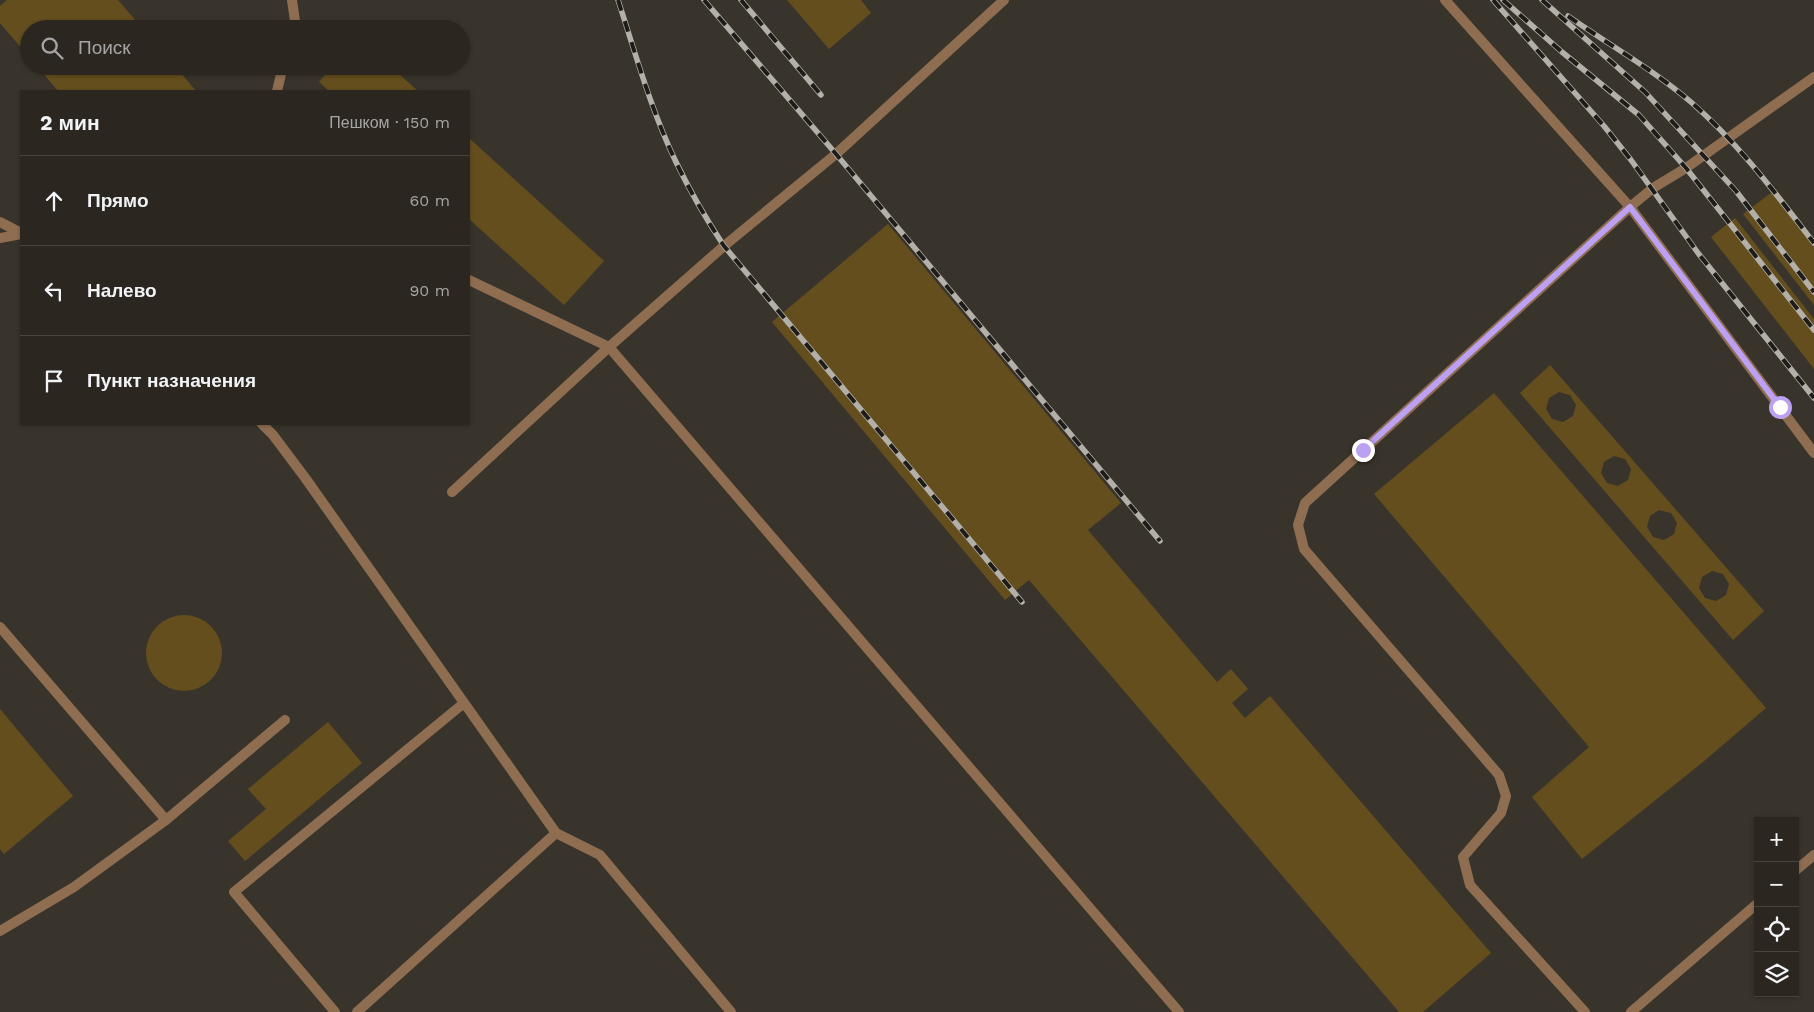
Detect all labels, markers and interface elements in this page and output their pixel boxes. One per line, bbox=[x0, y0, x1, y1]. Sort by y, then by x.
search box bbox=[20, 20, 470, 75]
icon: search bbox=[38, 34, 66, 62]
text: Поиск bbox=[78, 36, 131, 59]
text: 2 мин bbox=[40, 110, 100, 135]
text: Пешком · 150 m bbox=[329, 113, 450, 132]
icon: ahead bbox=[40, 187, 68, 215]
text: Прямо bbox=[87, 189, 149, 212]
text: 60 m bbox=[410, 191, 450, 210]
icon: left bbox=[40, 277, 68, 305]
text: Налево bbox=[87, 279, 157, 302]
text: 90 m bbox=[409, 281, 450, 300]
icon: arrive bbox=[40, 367, 68, 395]
text: Пункт назначения bbox=[87, 369, 256, 392]
route start bbox=[1769, 396, 1792, 419]
route end bbox=[1352, 439, 1375, 462]
map controls bbox=[1754, 817, 1799, 997]
button: + bbox=[1754, 817, 1799, 862]
button: − bbox=[1754, 862, 1799, 907]
button: locate bbox=[1754, 907, 1799, 952]
button: layers bbox=[1754, 952, 1799, 997]

